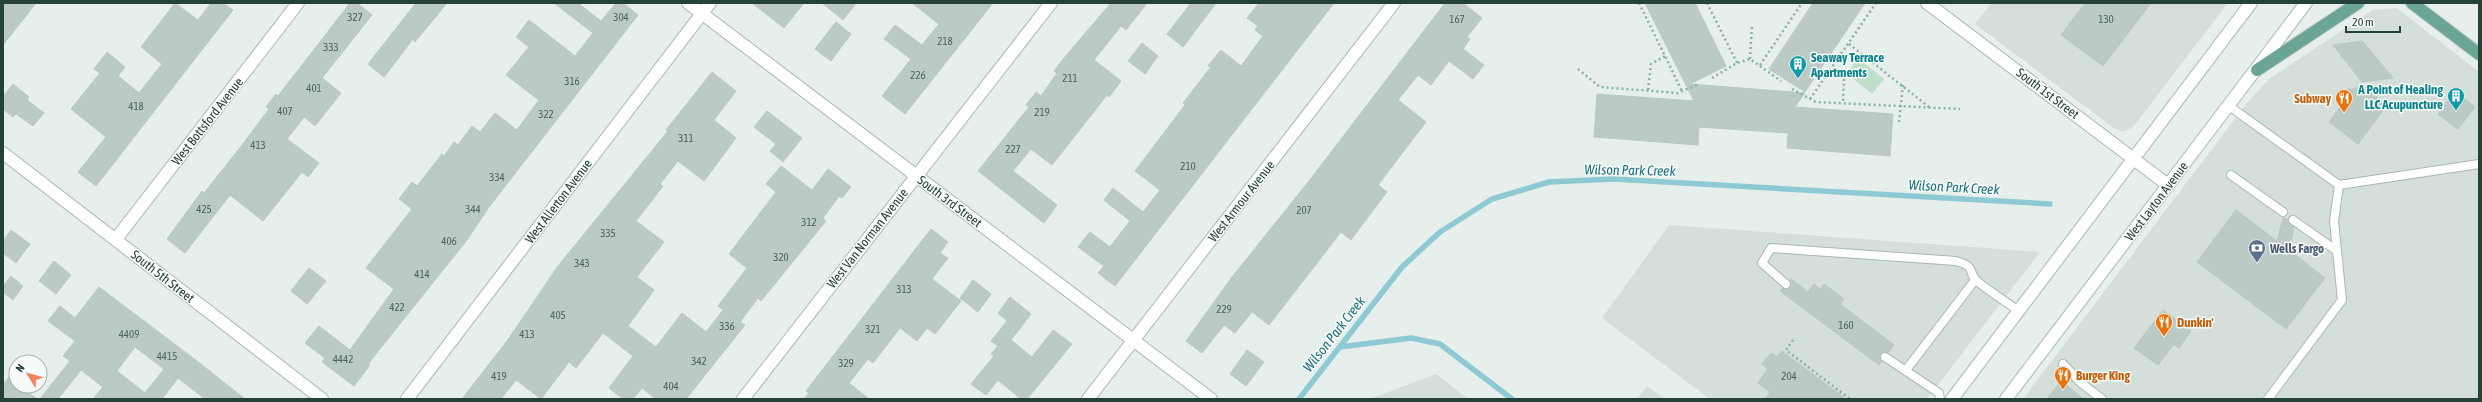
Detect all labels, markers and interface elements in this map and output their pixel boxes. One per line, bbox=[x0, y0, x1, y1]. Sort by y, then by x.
scale bar bbox=[2346, 8, 2400, 34]
house number: 327 bbox=[347, 11, 363, 23]
house number: 304 bbox=[613, 11, 629, 23]
house number: 167 bbox=[1449, 13, 1465, 25]
house number: 130 bbox=[2098, 13, 2114, 25]
text: 20 m bbox=[2352, 15, 2374, 29]
house number: 218 bbox=[937, 35, 953, 47]
house number: 333 bbox=[323, 41, 339, 53]
place label: Seaway Terrace Apartments bbox=[1810, 50, 1884, 80]
building icon: Seaway Terrace Apartments bbox=[1788, 54, 1808, 79]
street label: South 1st Street bbox=[2013, 65, 2082, 122]
house number: 226 bbox=[910, 69, 926, 81]
house number: 211 bbox=[1062, 72, 1078, 84]
street label: West Bottsford Avenue bbox=[169, 75, 246, 168]
house number: 316 bbox=[564, 75, 580, 87]
house number: 401 bbox=[306, 82, 322, 94]
place label: A Point of Healing LLC Acupuncture bbox=[2357, 82, 2443, 112]
building icon: A Point of Healing LLC Acupuncture bbox=[2446, 86, 2466, 111]
restaurant icon: Subway bbox=[2334, 88, 2354, 113]
place label: Subway bbox=[2294, 91, 2332, 106]
house number: 418 bbox=[128, 100, 144, 112]
house number: 407 bbox=[277, 105, 293, 117]
house number: 219 bbox=[1034, 106, 1050, 118]
house number: 322 bbox=[538, 108, 554, 120]
house number: 311 bbox=[678, 132, 694, 144]
house number: 413 bbox=[250, 139, 266, 151]
house number: 227 bbox=[1005, 143, 1021, 155]
street label: West Allerton Avenue bbox=[522, 156, 595, 246]
street label: West Armour Avenue bbox=[1205, 158, 1278, 245]
street label: West Layton Avenue bbox=[2122, 159, 2191, 244]
house number: 210 bbox=[1180, 160, 1196, 172]
water label: Wilson Park Creek bbox=[1584, 161, 1677, 179]
house number: 334 bbox=[489, 171, 505, 183]
street label: South 3rd Street bbox=[915, 173, 985, 230]
water label: Wilson Park Creek bbox=[1908, 177, 2001, 197]
street label: West Van Norman Avenue bbox=[824, 185, 911, 291]
house number: 425 bbox=[196, 203, 212, 215]
house number: 344 bbox=[465, 203, 481, 215]
house number: 207 bbox=[1296, 204, 1312, 216]
house number: 312 bbox=[801, 216, 817, 228]
house number: 335 bbox=[600, 227, 616, 239]
house number: 406 bbox=[441, 235, 457, 247]
bank icon: Wells Fargo bbox=[2247, 238, 2267, 263]
place label: Wells Fargo bbox=[2269, 241, 2324, 256]
street label: South 5th Street bbox=[128, 247, 198, 306]
house number: 320 bbox=[773, 251, 789, 263]
house number: 343 bbox=[574, 257, 590, 269]
house number: 414 bbox=[414, 268, 430, 280]
house number: 313 bbox=[896, 283, 912, 295]
water label: Wilson Park Creek bbox=[1300, 292, 1369, 375]
house number: 422 bbox=[389, 301, 405, 313]
house number: 229 bbox=[1216, 303, 1232, 315]
house number: 405 bbox=[550, 309, 566, 321]
restaurant icon: Dunkin' bbox=[2154, 312, 2174, 337]
place label: Dunkin' bbox=[2177, 315, 2214, 330]
house number: 160 bbox=[1838, 319, 1854, 331]
house number: 336 bbox=[719, 320, 735, 332]
house number: 321 bbox=[865, 323, 881, 335]
house number: 4409 bbox=[119, 328, 139, 340]
house number: 413 bbox=[519, 328, 535, 340]
house number: 4415 bbox=[157, 350, 177, 362]
house number: 4442 bbox=[333, 353, 353, 365]
north arrow bbox=[8, 354, 48, 394]
house number: 342 bbox=[691, 355, 707, 367]
house number: 329 bbox=[838, 357, 854, 369]
text: N bbox=[13, 362, 27, 374]
restaurant icon: Burger King bbox=[2053, 365, 2073, 390]
place label: Burger King bbox=[2076, 368, 2130, 383]
house number: 419 bbox=[491, 370, 507, 382]
house number: 204 bbox=[1781, 370, 1797, 382]
house number: 404 bbox=[663, 380, 679, 392]

